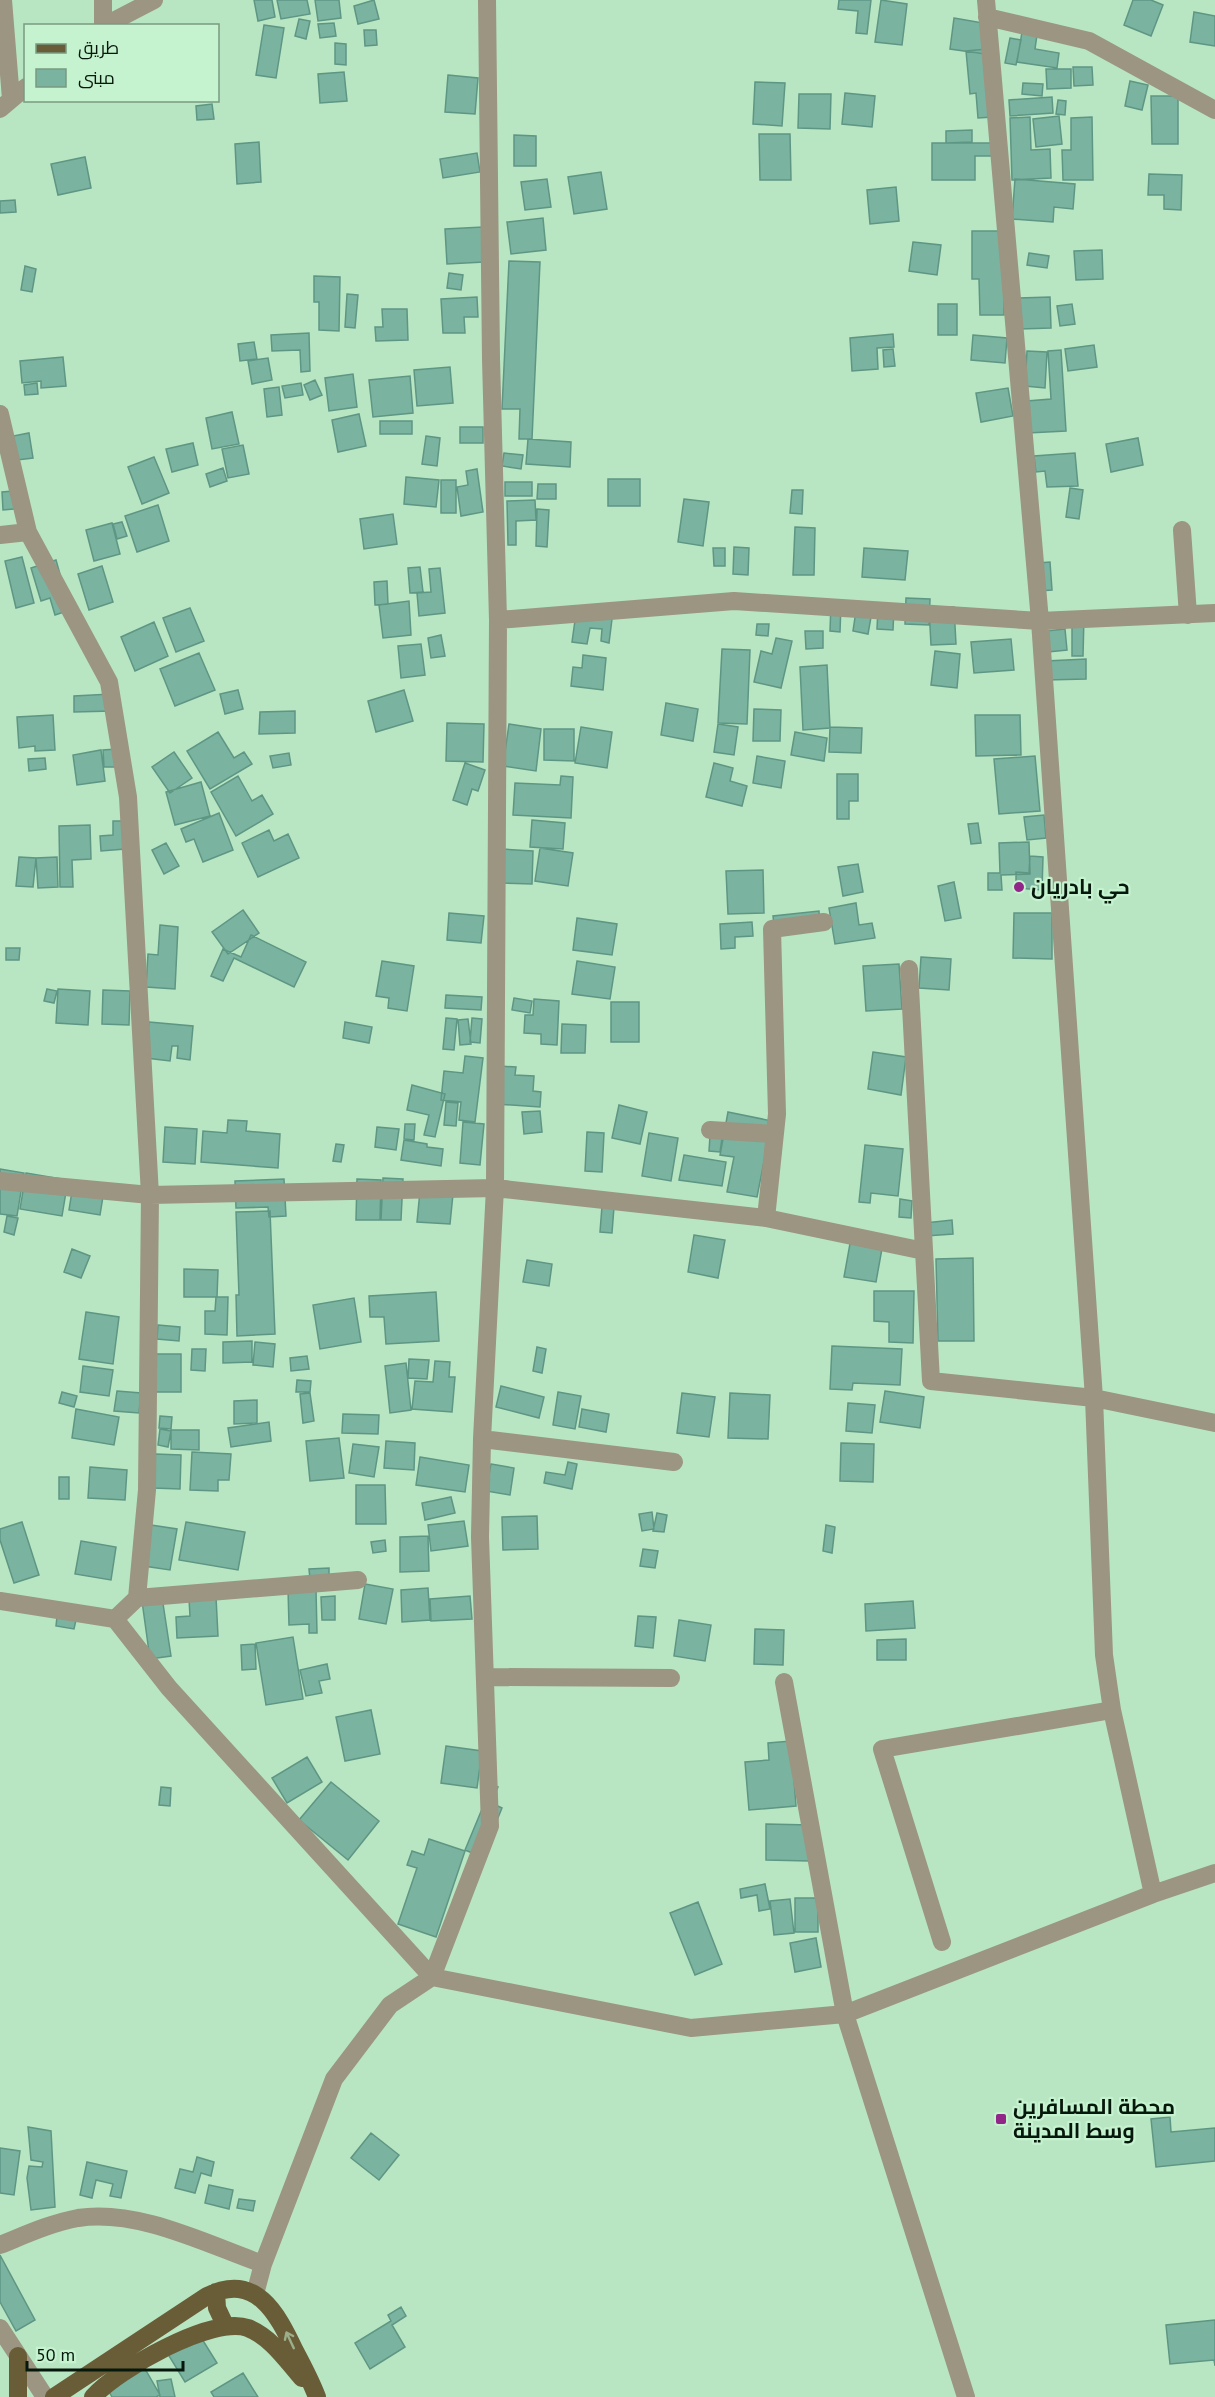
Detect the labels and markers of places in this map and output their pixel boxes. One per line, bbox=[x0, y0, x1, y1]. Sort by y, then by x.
place label: حي بادريان bbox=[1031, 873, 1130, 904]
marker: حي بادريان bbox=[1012, 880, 1026, 894]
place label: محطة المسافرين وسط المدينة bbox=[1013, 2093, 1175, 2144]
marker: محطة المسافرين وسط المدينة bbox=[994, 2112, 1008, 2126]

